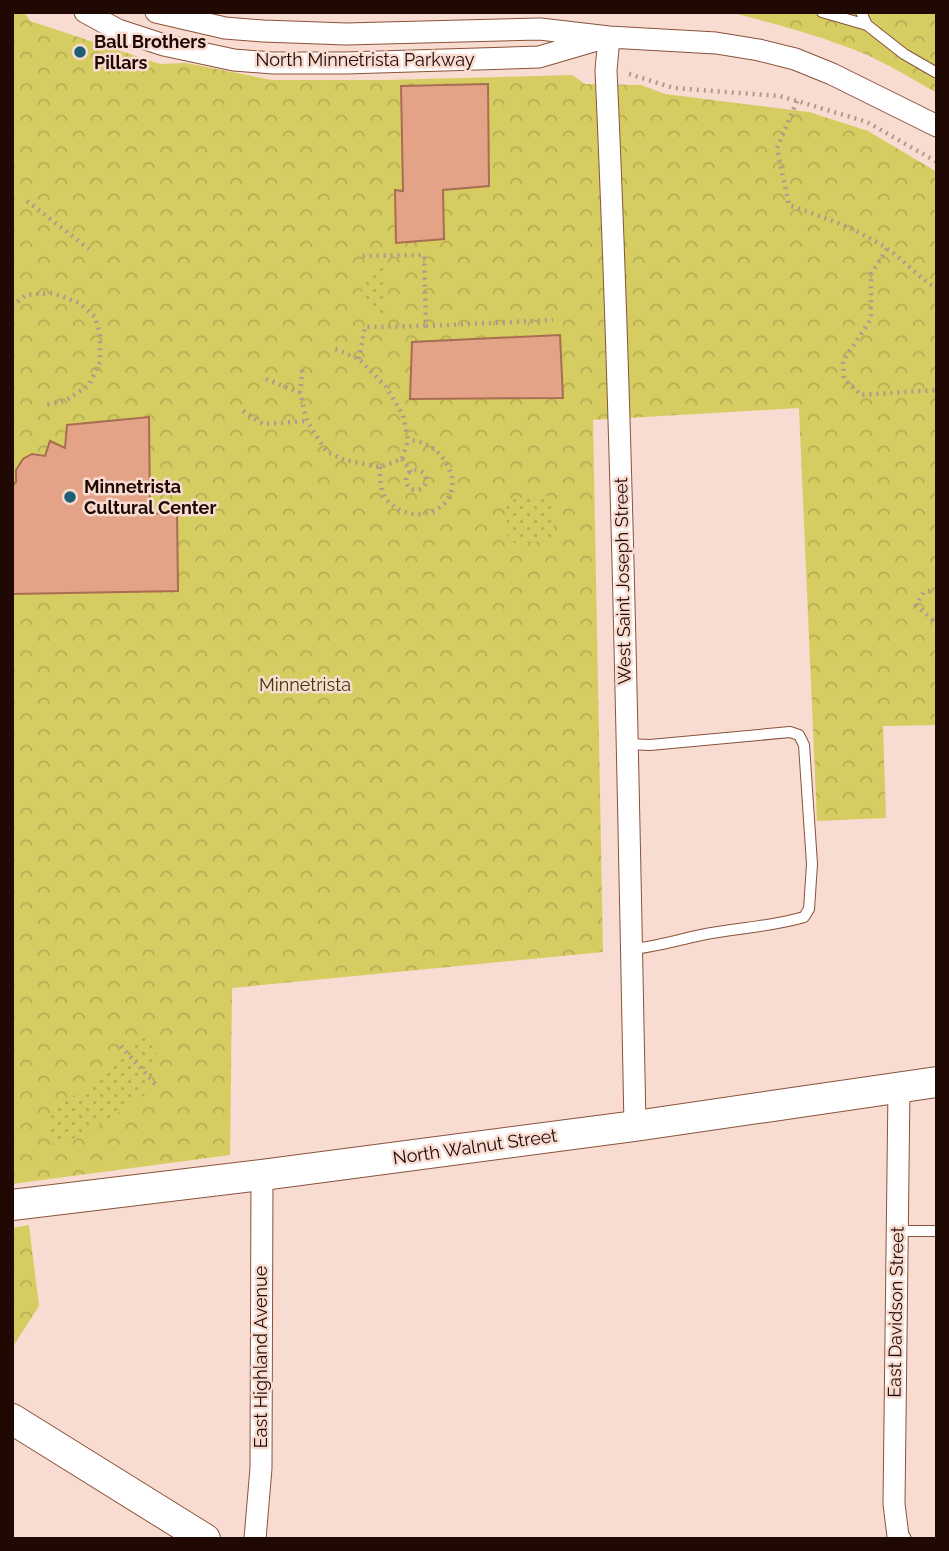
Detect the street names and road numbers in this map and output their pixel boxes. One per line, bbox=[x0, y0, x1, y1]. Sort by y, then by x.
street label: North Minnetrista Parkway bbox=[256, 49, 475, 70]
street label: West Saint Joseph Street bbox=[610, 477, 635, 685]
street label: North Walnut Street bbox=[391, 1125, 558, 1168]
street label: East Davidson Street bbox=[884, 1226, 907, 1398]
street label: East Highland Avenue bbox=[250, 1265, 271, 1448]

